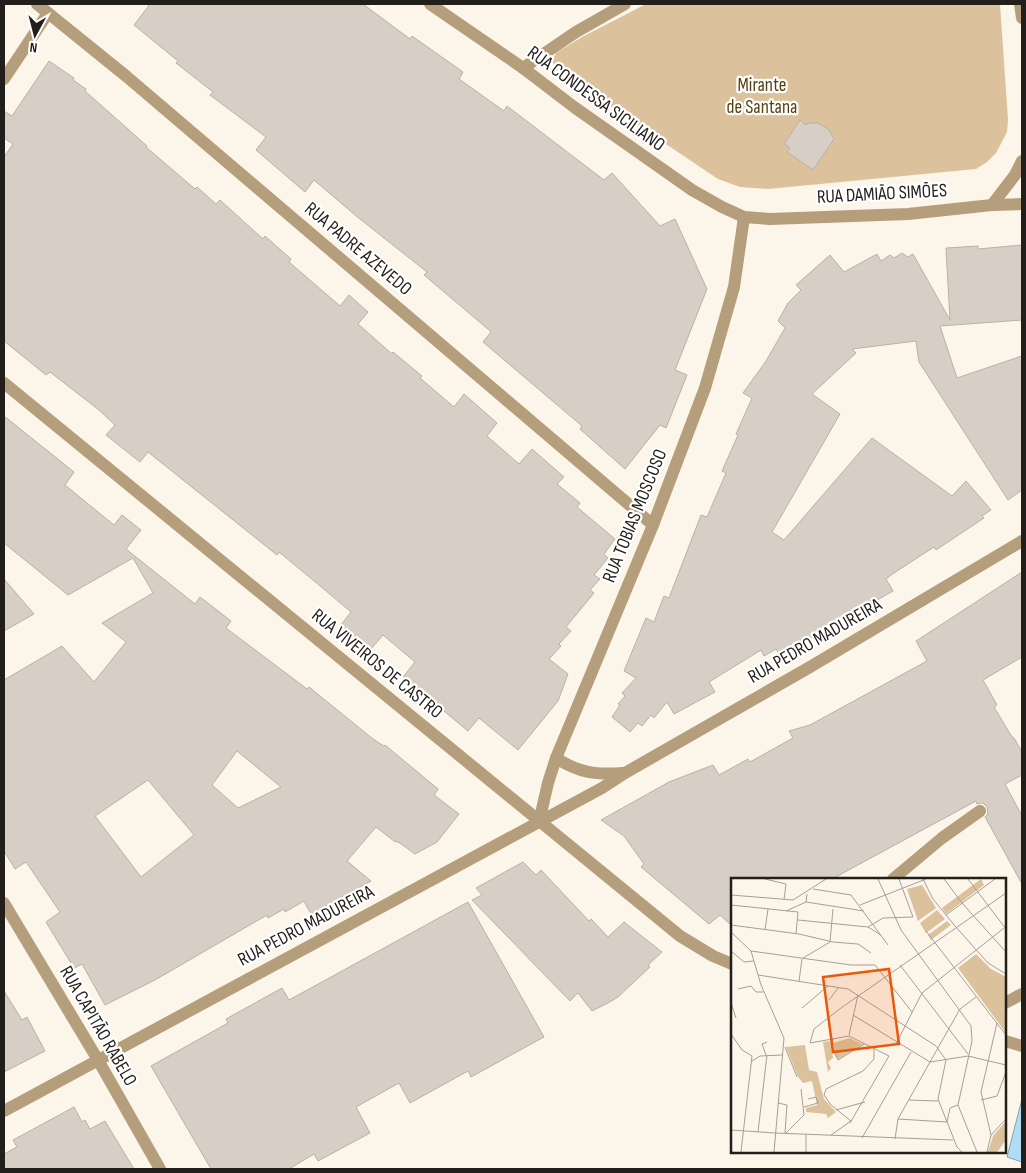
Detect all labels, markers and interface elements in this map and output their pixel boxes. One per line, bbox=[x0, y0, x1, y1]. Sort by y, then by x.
north arrow bbox=[10, 10, 60, 60]
text: N bbox=[29, 39, 38, 56]
street label: RUA CONDESSA SICILIANO bbox=[523, 41, 669, 157]
park label: Mirante de Santana bbox=[727, 74, 797, 119]
street label: RUA DAMIÃO SIMÕES bbox=[816, 179, 948, 209]
street label: RUA PADRE AZEVEDO bbox=[300, 197, 416, 301]
street label: RUA TOBIAS MOSCOSO bbox=[598, 446, 672, 586]
street label: RUA PEDRO MADUREIRA bbox=[744, 593, 887, 689]
street label: RUA VIVEIROS DE CASTRO bbox=[307, 604, 447, 724]
inset map bbox=[731, 878, 1006, 1153]
street label: RUA PEDRO MADUREIRA bbox=[234, 880, 379, 972]
street label: RUA CAPITÃO RABELO bbox=[54, 962, 142, 1090]

